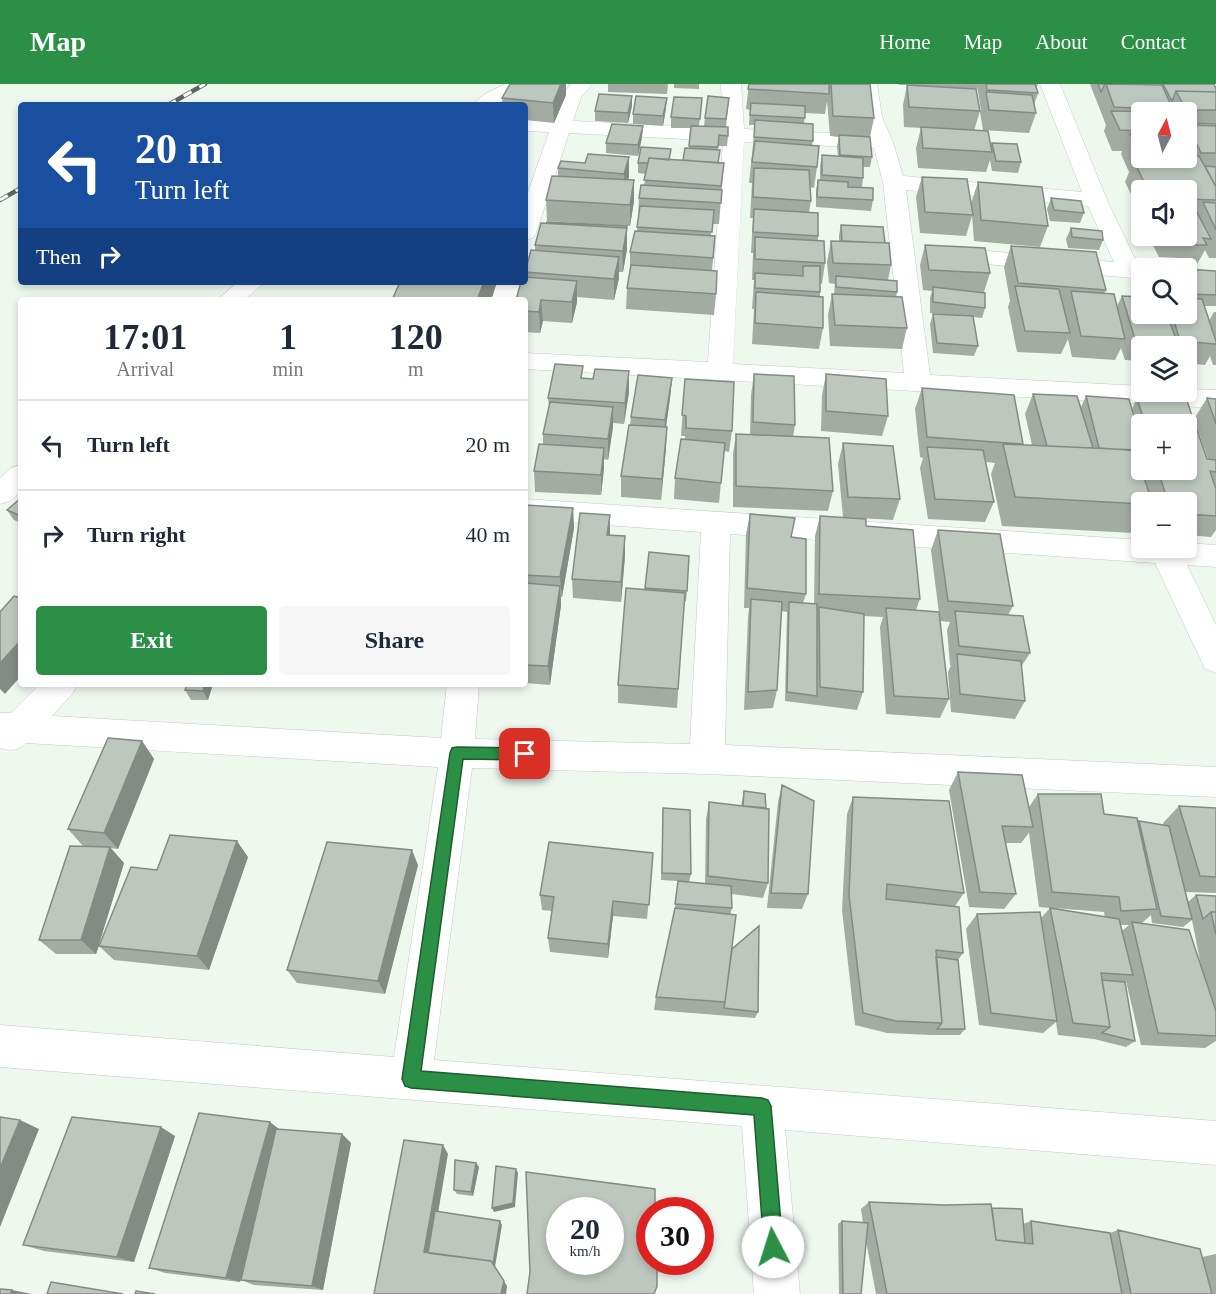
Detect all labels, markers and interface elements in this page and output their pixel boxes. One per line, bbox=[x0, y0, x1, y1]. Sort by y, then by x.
text: Map bbox=[30, 26, 86, 57]
text: Home bbox=[879, 30, 931, 54]
text: Map bbox=[964, 30, 1002, 54]
text: About bbox=[1035, 30, 1088, 54]
text: Contact bbox=[1121, 30, 1186, 54]
north arrow bbox=[1131, 102, 1197, 168]
map controls bbox=[1131, 102, 1197, 558]
icon: left bbox=[36, 126, 114, 204]
text: 20 m bbox=[135, 126, 223, 172]
text: Turn left bbox=[135, 175, 229, 205]
button: sound bbox=[1131, 180, 1197, 246]
icon: right bbox=[93, 240, 126, 273]
text: Then bbox=[36, 244, 81, 269]
button: search bbox=[1131, 258, 1197, 324]
text: 17:01 bbox=[103, 317, 187, 357]
text: 1 bbox=[279, 317, 297, 357]
text: 120 bbox=[389, 317, 443, 357]
button: layers bbox=[1131, 336, 1197, 402]
text: Arrival bbox=[116, 358, 174, 380]
text: min bbox=[272, 358, 304, 380]
text: m bbox=[408, 358, 424, 380]
button: + bbox=[1131, 414, 1197, 480]
icon: left bbox=[36, 429, 69, 462]
text: Turn left bbox=[87, 432, 170, 457]
text: 20 m bbox=[465, 432, 510, 457]
button: − bbox=[1131, 492, 1197, 558]
icon: right bbox=[36, 519, 69, 552]
text: Turn right bbox=[87, 522, 186, 547]
text: 40 m bbox=[465, 522, 510, 547]
button: Exit bbox=[36, 606, 267, 675]
button: Share bbox=[279, 606, 510, 675]
pin bbox=[499, 728, 550, 779]
icon: arrive bbox=[508, 737, 541, 770]
speed limit sign: 30 bbox=[636, 1197, 714, 1275]
text: 20 bbox=[570, 1212, 600, 1245]
position arrow bbox=[741, 1215, 805, 1279]
text: km/h bbox=[570, 1243, 600, 1259]

